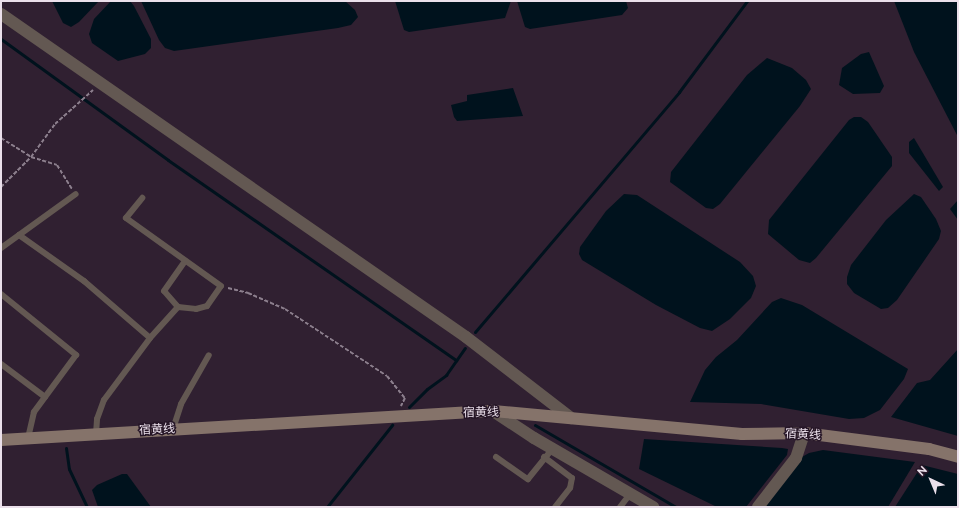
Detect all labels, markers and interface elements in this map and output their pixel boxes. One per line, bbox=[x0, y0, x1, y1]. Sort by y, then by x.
street label: 宿黄线 bbox=[463, 405, 499, 421]
street label: 宿黄线 bbox=[139, 422, 175, 438]
street label: 宿黄线 bbox=[785, 427, 821, 443]
north arrow bbox=[911, 460, 951, 500]
text: N bbox=[915, 463, 930, 479]

